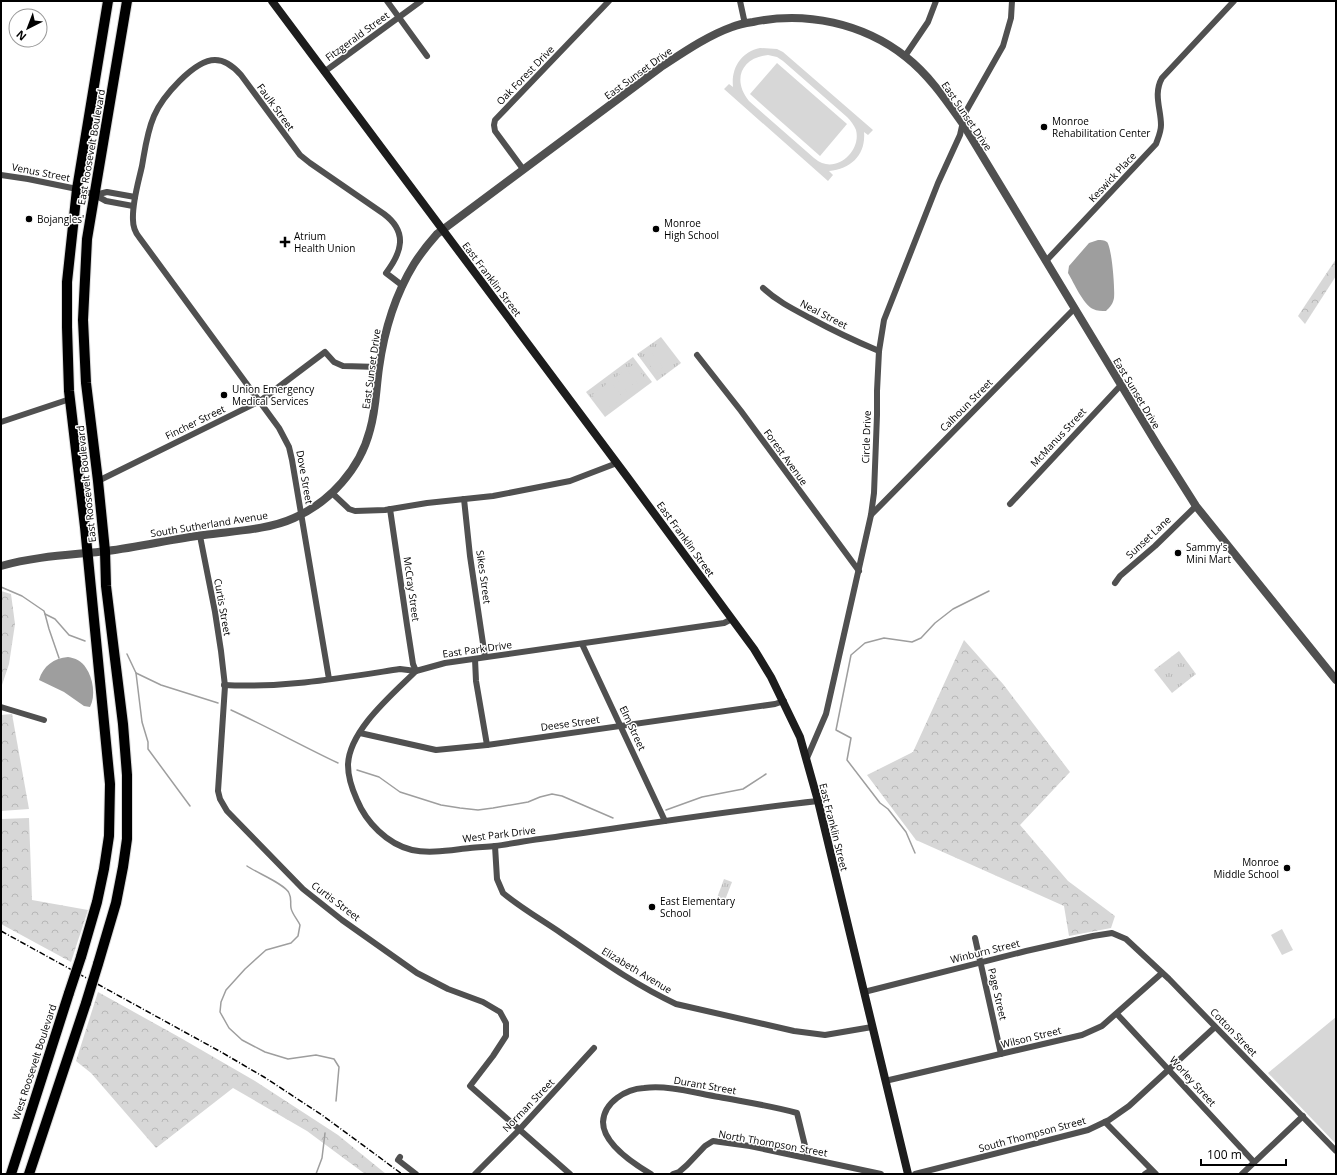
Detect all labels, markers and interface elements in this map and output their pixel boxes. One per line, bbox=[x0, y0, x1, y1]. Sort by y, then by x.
north arrow bbox=[8, 8, 48, 48]
street label: Fitzgerald Street bbox=[322, 8, 392, 64]
text: N bbox=[13, 27, 29, 44]
street label: Oak Forest Drive bbox=[493, 42, 557, 108]
street label: East Sunset Drive bbox=[601, 43, 675, 102]
street label: East Sunset Drive bbox=[939, 79, 996, 154]
street label: Faulk Street bbox=[254, 81, 298, 134]
street label: East Roosevelt Boulevard bbox=[74, 88, 108, 206]
place label: Monroe Rehabilitation Center bbox=[1052, 114, 1150, 140]
marker: Monroe Rehabilitation Center bbox=[1039, 122, 1049, 132]
street label: Keswick Place bbox=[1085, 149, 1139, 205]
street label: Venus Street bbox=[11, 159, 72, 185]
place label: Bojangles' bbox=[37, 212, 84, 226]
marker: Bojangles' bbox=[24, 214, 34, 224]
place label: Monroe High School bbox=[664, 216, 719, 242]
marker: Monroe High School bbox=[651, 224, 661, 234]
place label: Atrium Health Union bbox=[294, 229, 355, 255]
marker: Atrium Health Union bbox=[279, 236, 291, 248]
street label: East Franklin Street bbox=[459, 239, 525, 319]
street label: Neal Street bbox=[798, 296, 851, 332]
street label: East Sunset Drive bbox=[358, 328, 384, 410]
street label: East Sunset Drive bbox=[1110, 355, 1164, 432]
street label: Calhoun Street bbox=[937, 375, 996, 434]
place label: Union Emergency Medical Services bbox=[232, 382, 315, 408]
marker: Union Emergency Medical Services bbox=[219, 390, 229, 400]
street label: Fincher Street bbox=[163, 401, 228, 443]
street label: McManus Street bbox=[1027, 404, 1089, 470]
street label: Circle Drive bbox=[858, 410, 874, 464]
street label: East Roosevelt Boulevard bbox=[73, 425, 99, 543]
street label: Forest Avenue bbox=[761, 426, 811, 488]
street label: Dove Street bbox=[293, 449, 317, 505]
street label: East Franklin Street bbox=[654, 498, 718, 580]
street label: South Sutherland Avenue bbox=[149, 508, 269, 540]
street label: Sunset Lane bbox=[1122, 512, 1174, 561]
place label: Sammy's Mini Mart bbox=[1186, 540, 1231, 566]
marker: Sammy's Mini Mart bbox=[1173, 548, 1183, 558]
street label: Sikes Street bbox=[473, 549, 495, 605]
street label: McCray Street bbox=[401, 556, 424, 623]
street label: Curtis Street bbox=[211, 577, 235, 637]
street label: East Park Drive bbox=[441, 637, 513, 661]
street label: Elm Street bbox=[617, 703, 650, 753]
street label: Deese Street bbox=[540, 712, 601, 734]
street label: East Franklin Street bbox=[816, 782, 852, 873]
street label: West Park Drive bbox=[462, 823, 537, 845]
place label: Monroe Middle School bbox=[1214, 855, 1279, 881]
marker: Monroe Middle School bbox=[1282, 863, 1292, 873]
street label: Curtis Street bbox=[309, 878, 364, 924]
place label: East Elementary School bbox=[660, 894, 736, 920]
marker: East Elementary School bbox=[647, 902, 657, 912]
street label: Winburn Street bbox=[949, 936, 1022, 966]
street label: Elizabeth Avenue bbox=[599, 943, 675, 997]
street label: Page Street bbox=[985, 967, 1011, 1022]
street label: West Roosevelt Boulevard bbox=[9, 1002, 59, 1122]
street label: Cotton Street bbox=[1207, 1005, 1261, 1060]
street label: Wilson Street bbox=[999, 1023, 1063, 1051]
street label: Worley Street bbox=[1167, 1053, 1220, 1109]
street label: Durant Street bbox=[673, 1073, 738, 1097]
street label: Norman Street bbox=[499, 1075, 557, 1135]
street label: South Thompson Street bbox=[977, 1113, 1088, 1155]
street label: North Thompson Street bbox=[717, 1127, 829, 1160]
scale bar bbox=[1201, 1141, 1286, 1167]
text: 100 m bbox=[1207, 1146, 1242, 1163]

